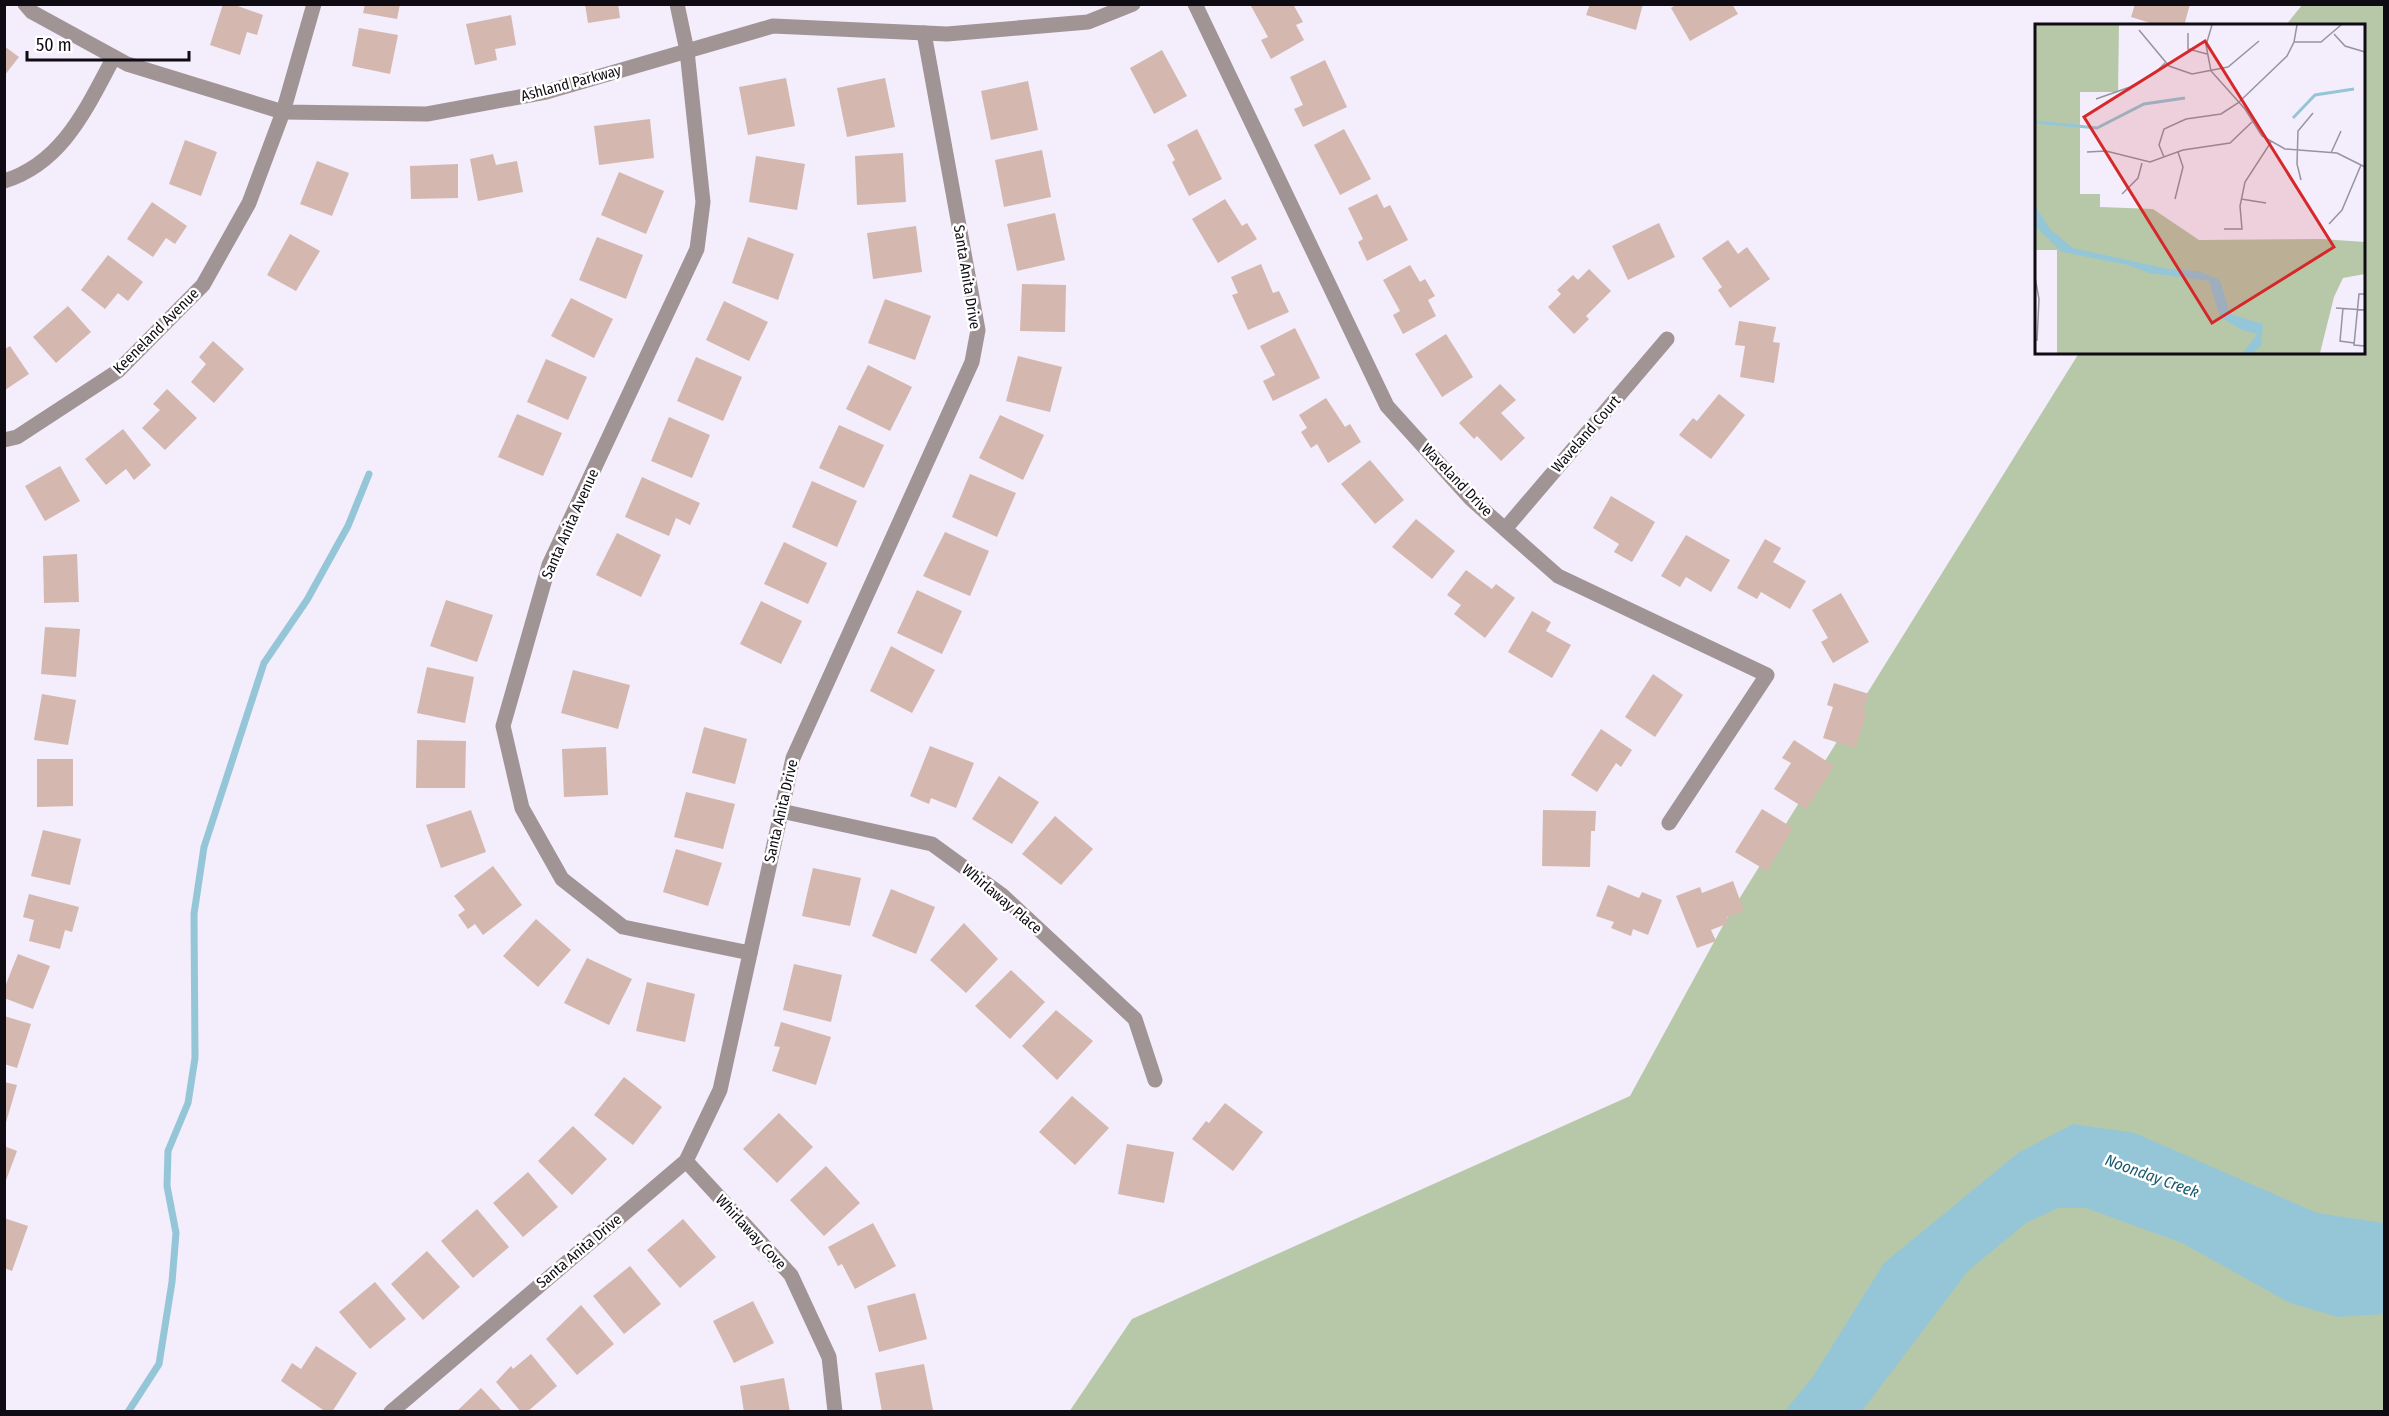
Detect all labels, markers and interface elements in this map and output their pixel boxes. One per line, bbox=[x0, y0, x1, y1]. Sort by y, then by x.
scale bar bbox=[27, 24, 189, 62]
inset map bbox=[2035, 24, 2365, 354]
text: 50 m bbox=[36, 34, 72, 56]
street label: Ashland Parkway bbox=[519, 61, 623, 105]
street label: Santa Anita Drive bbox=[950, 224, 984, 330]
street label: Keeneland Avenue bbox=[109, 284, 203, 378]
street label: Waveland Court bbox=[1548, 392, 1624, 476]
street label: Waveland Drive bbox=[1418, 440, 1496, 520]
street label: Santa Anita Avenue bbox=[538, 466, 602, 582]
street label: Santa Anita Drive bbox=[760, 758, 802, 864]
street label: Whirlaway Place bbox=[958, 860, 1046, 938]
water label: Noonday Creek bbox=[2103, 1150, 2202, 1202]
street label: Whirlaway Cove bbox=[712, 1191, 790, 1273]
street label: Santa Anita Drive bbox=[533, 1210, 625, 1292]

